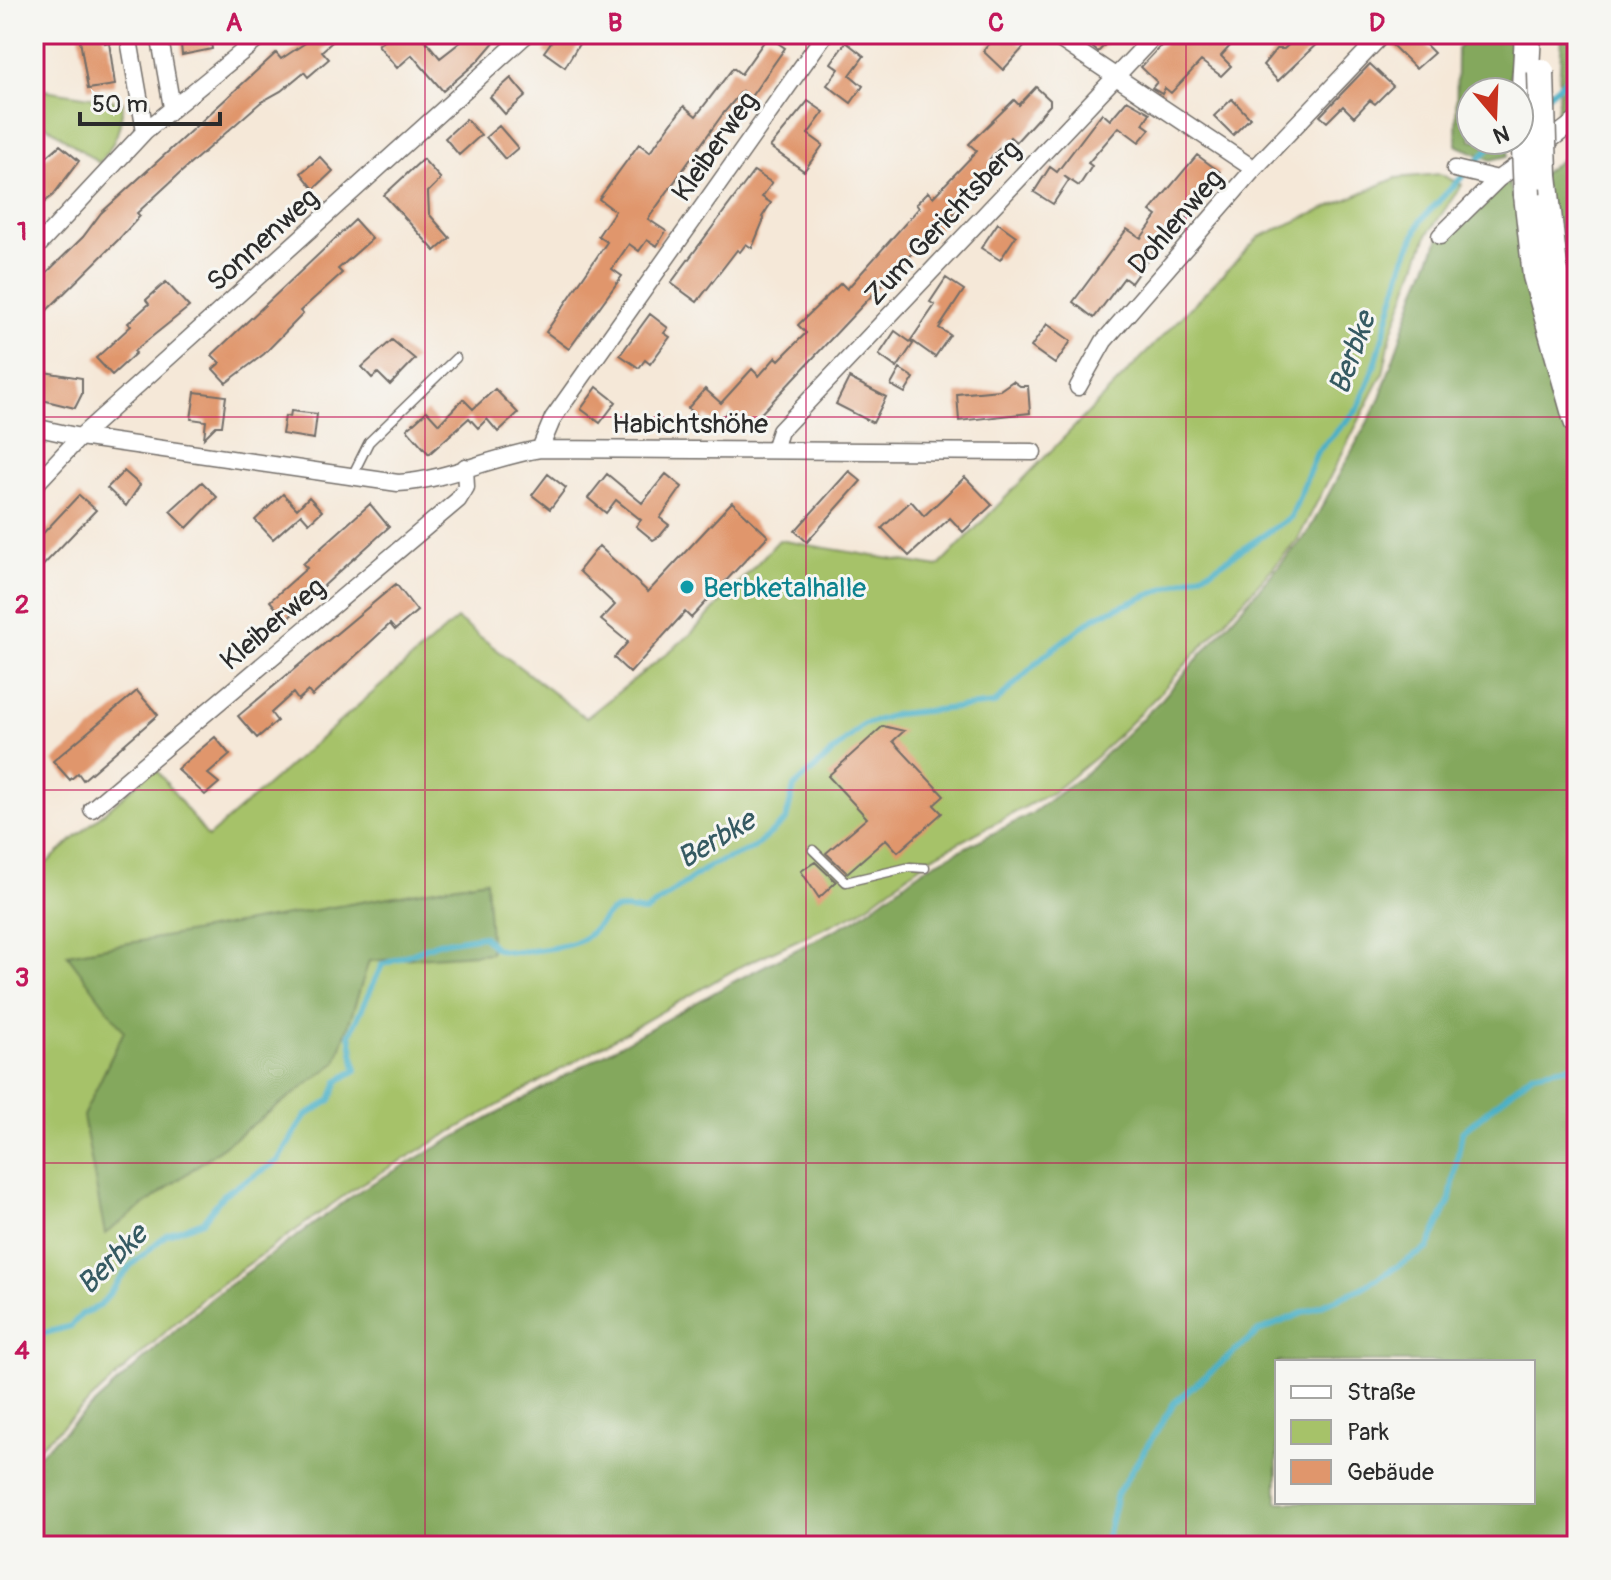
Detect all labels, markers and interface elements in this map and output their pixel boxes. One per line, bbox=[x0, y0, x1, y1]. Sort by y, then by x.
text: A bbox=[226, 7, 243, 39]
text: B bbox=[608, 7, 622, 39]
text: C bbox=[988, 7, 1004, 39]
text: D bbox=[1369, 7, 1385, 39]
scale bar bbox=[80, 76, 220, 126]
north arrow bbox=[1455, 76, 1535, 156]
street label: Kleiberweg bbox=[665, 85, 766, 209]
text: 50 m bbox=[92, 90, 148, 119]
text: N bbox=[1489, 118, 1513, 150]
street label: Zum Gerichtsberg bbox=[858, 133, 1029, 313]
street label: Dohlenweg bbox=[1121, 162, 1231, 282]
street label: Sonnenweg bbox=[200, 181, 326, 300]
text: 1 bbox=[17, 216, 27, 248]
water label: Berbke bbox=[1321, 304, 1385, 399]
street label: Habichtshöhe bbox=[612, 407, 768, 442]
street label: Kleiberweg bbox=[213, 570, 333, 678]
place label: Berbketalhalle bbox=[703, 571, 866, 606]
marker: Berbketalhalle bbox=[678, 578, 696, 596]
text: 2 bbox=[15, 589, 29, 621]
water label: Berbke bbox=[671, 800, 765, 877]
text: 3 bbox=[15, 962, 29, 994]
water label: Berbke bbox=[69, 1214, 158, 1302]
text: 4 bbox=[14, 1335, 30, 1367]
legend bbox=[1275, 1360, 1535, 1504]
text: Straße bbox=[1347, 1378, 1415, 1407]
text: Park bbox=[1347, 1418, 1389, 1447]
text: Gebäude bbox=[1347, 1458, 1434, 1487]

